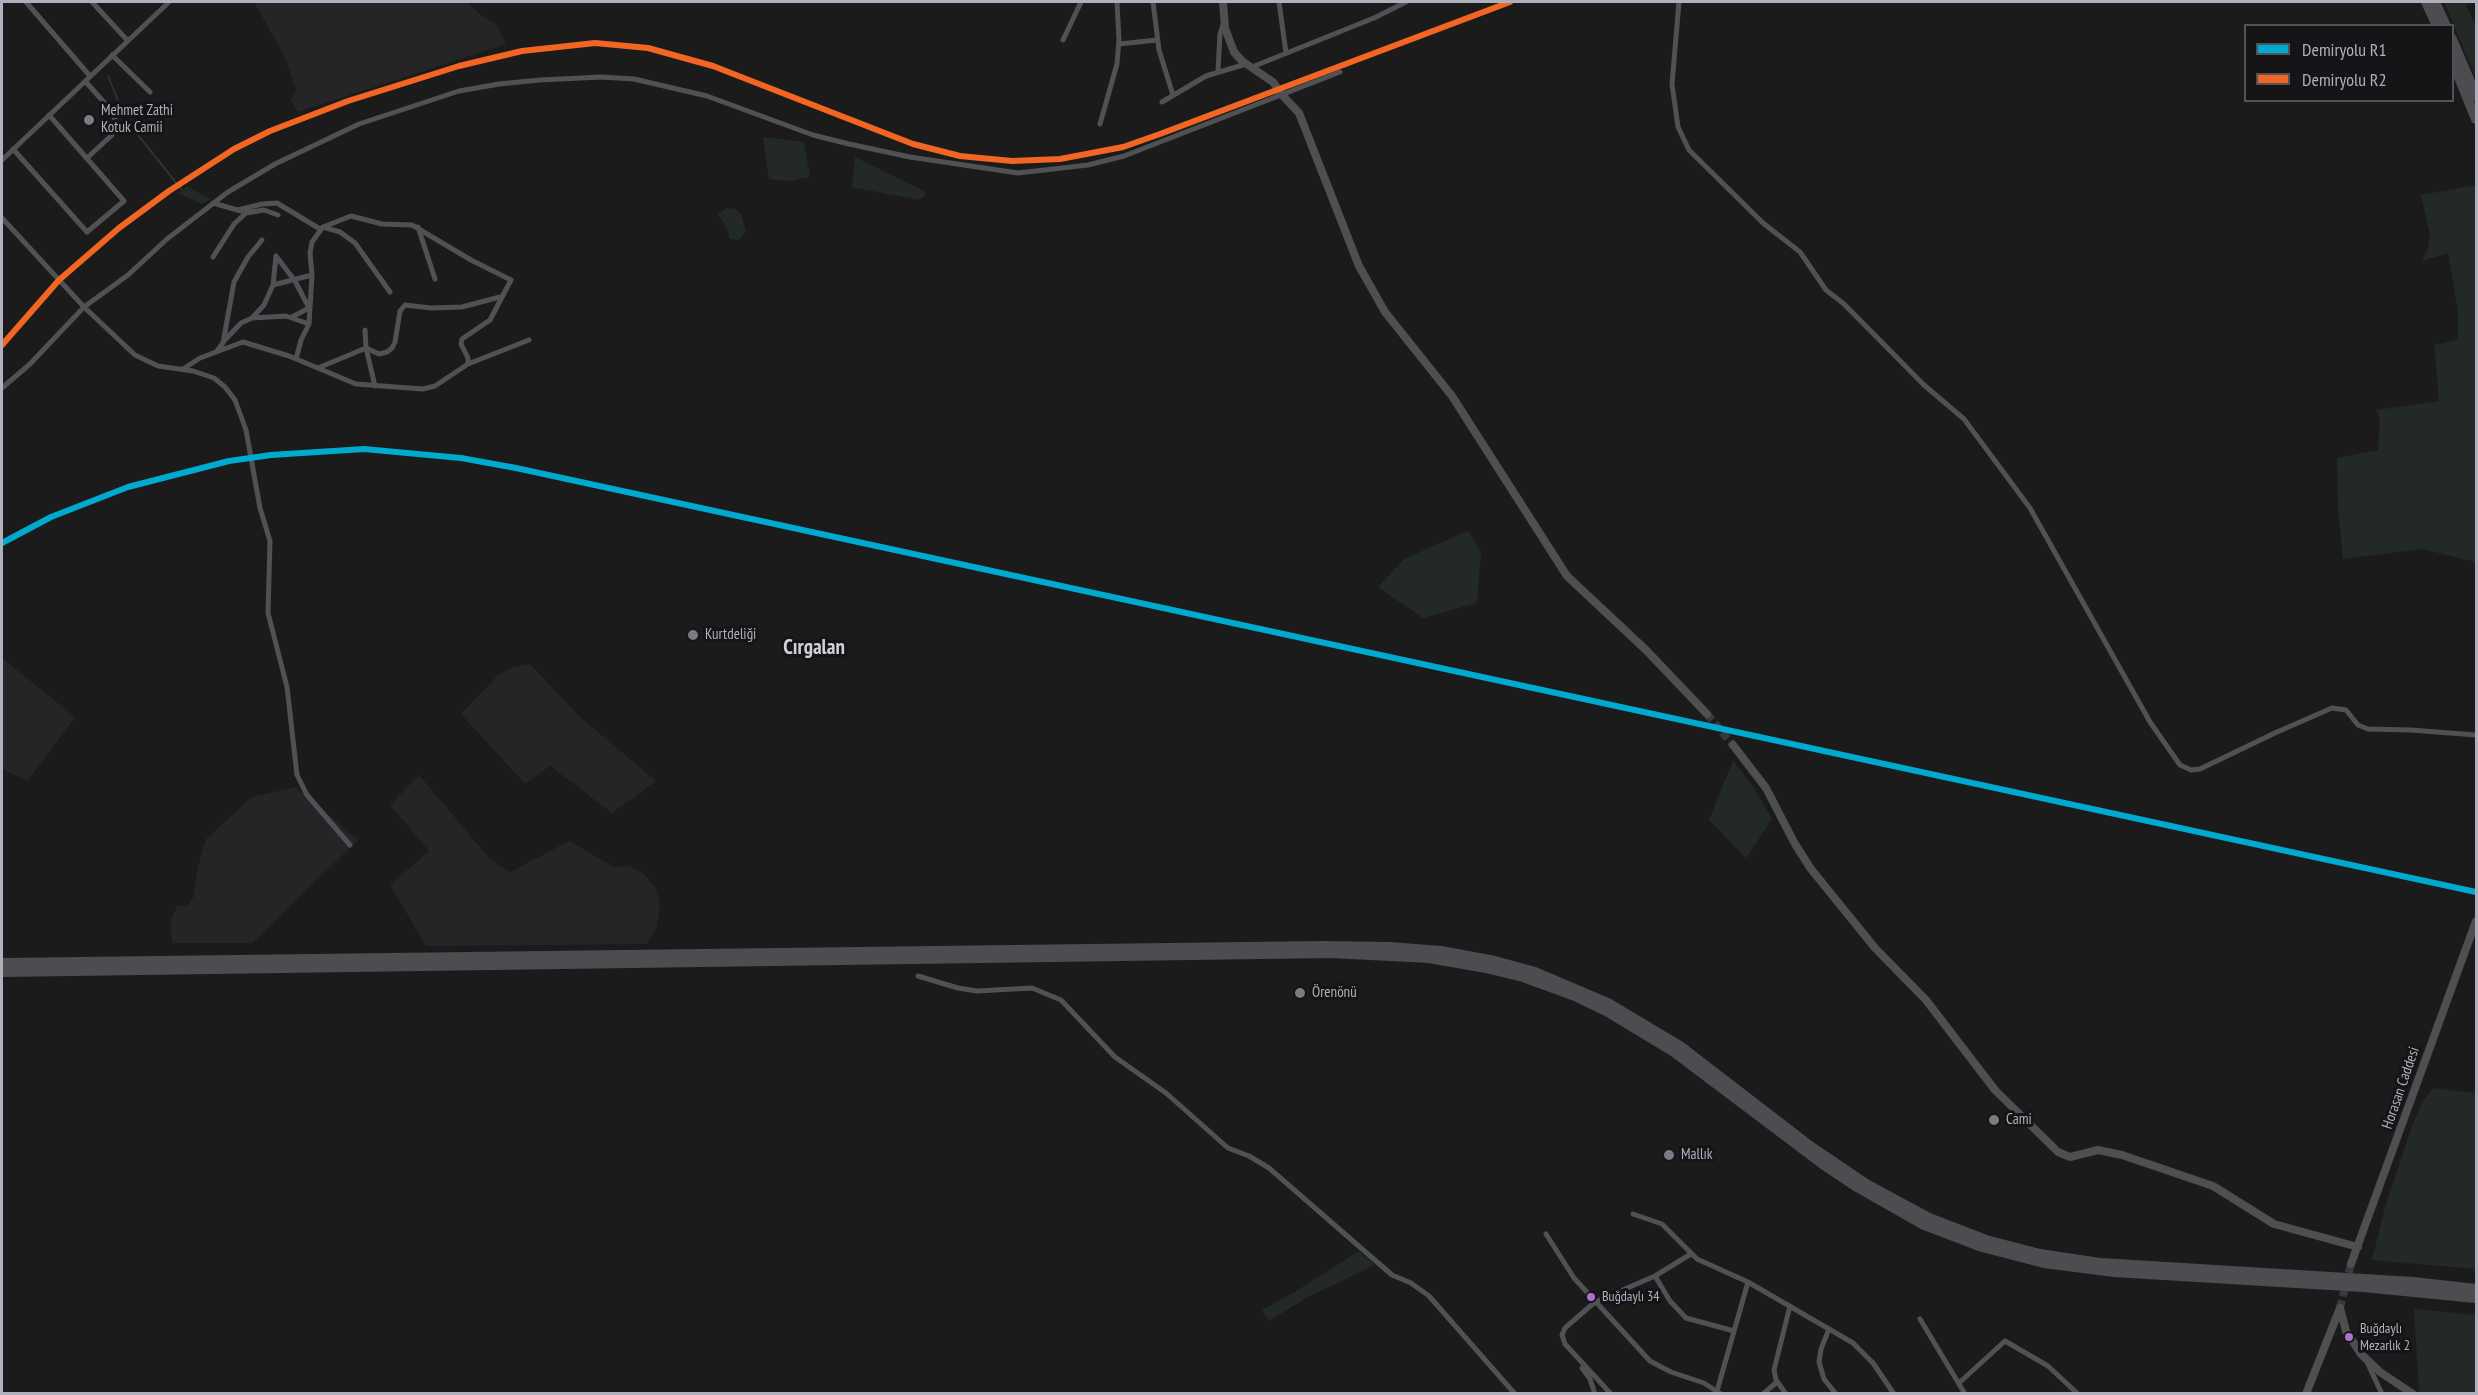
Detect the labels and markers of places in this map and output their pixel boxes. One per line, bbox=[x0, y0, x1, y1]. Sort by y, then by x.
place label: Mehmet Zathi Kotuk Camii bbox=[101, 102, 173, 137]
marker: Mehmet Zathi Kotuk Camii bbox=[82, 113, 96, 127]
place label: Kurtdeliği bbox=[705, 626, 756, 644]
marker: Kurtdeliği bbox=[686, 628, 700, 642]
place label: Örenönü bbox=[1312, 984, 1357, 1002]
marker: Örenönü bbox=[1293, 986, 1307, 1000]
place label: Cami bbox=[2006, 1111, 2032, 1129]
marker: Cami bbox=[1987, 1113, 2001, 1127]
place label: Mallık bbox=[1681, 1146, 1713, 1164]
marker: Mallık bbox=[1662, 1148, 1676, 1162]
place label: Buğdaylı 34 bbox=[1602, 1289, 1660, 1305]
marker: Buğdaylı 34 bbox=[1585, 1291, 1597, 1303]
place label: Buğdaylı Mezarlık 2 bbox=[2360, 1321, 2410, 1354]
marker: Buğdaylı Mezarlık 2 bbox=[2343, 1331, 2355, 1343]

